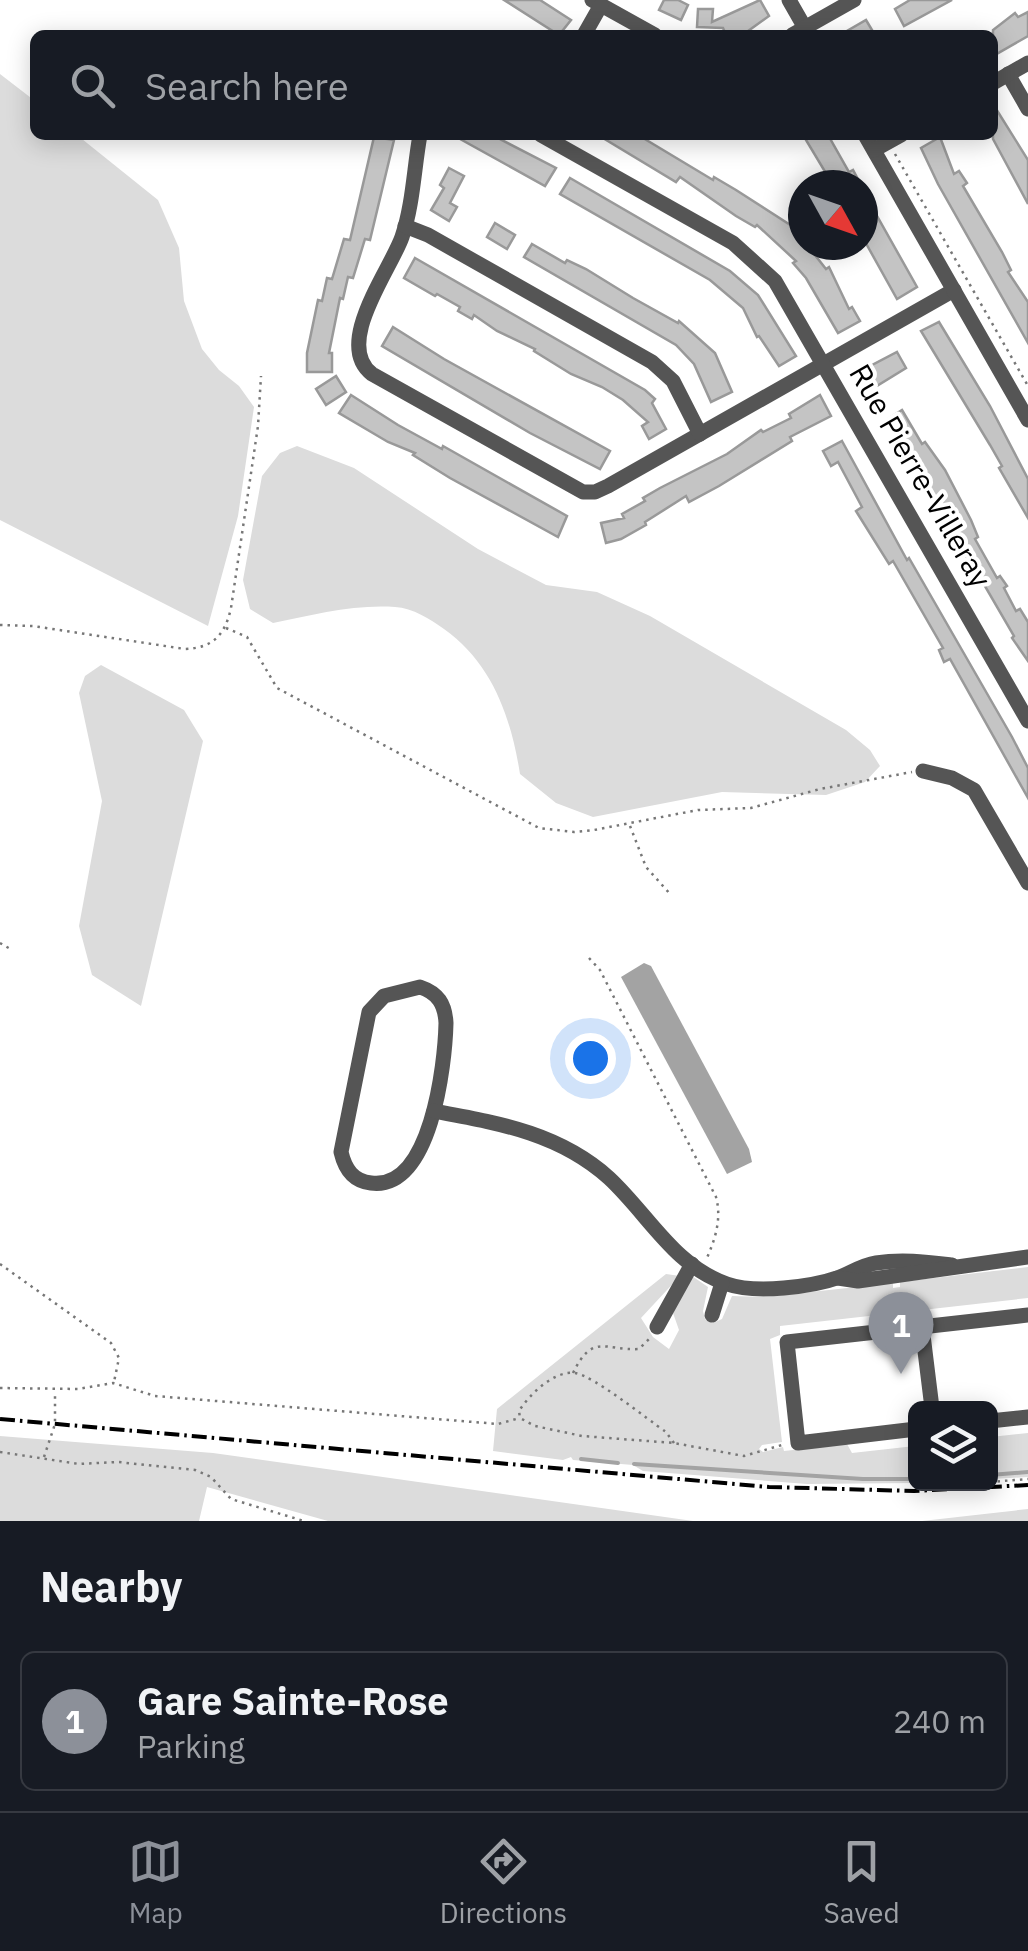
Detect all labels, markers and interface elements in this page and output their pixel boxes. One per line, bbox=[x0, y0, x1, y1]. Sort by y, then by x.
search box bbox=[30, 30, 998, 140]
icon: search bbox=[65, 58, 120, 113]
text: Search here bbox=[145, 61, 349, 110]
north arrow bbox=[788, 170, 878, 260]
street label: Rue Pierre-Villeray bbox=[841, 356, 1001, 594]
your location bbox=[565, 1033, 616, 1084]
pin: 1 bbox=[868, 1292, 934, 1374]
map controls bbox=[908, 1401, 998, 1491]
button: layers bbox=[908, 1401, 998, 1491]
text: Nearby bbox=[40, 1559, 182, 1614]
text: Gare Sainte-Rose bbox=[137, 1676, 449, 1725]
text: 1 bbox=[65, 1700, 84, 1742]
text: 240 m bbox=[893, 1700, 986, 1742]
text: Parking bbox=[137, 1725, 245, 1767]
tab: Map bbox=[128, 1834, 183, 1931]
tab: Directions bbox=[440, 1834, 567, 1931]
tab: Saved bbox=[824, 1834, 900, 1931]

